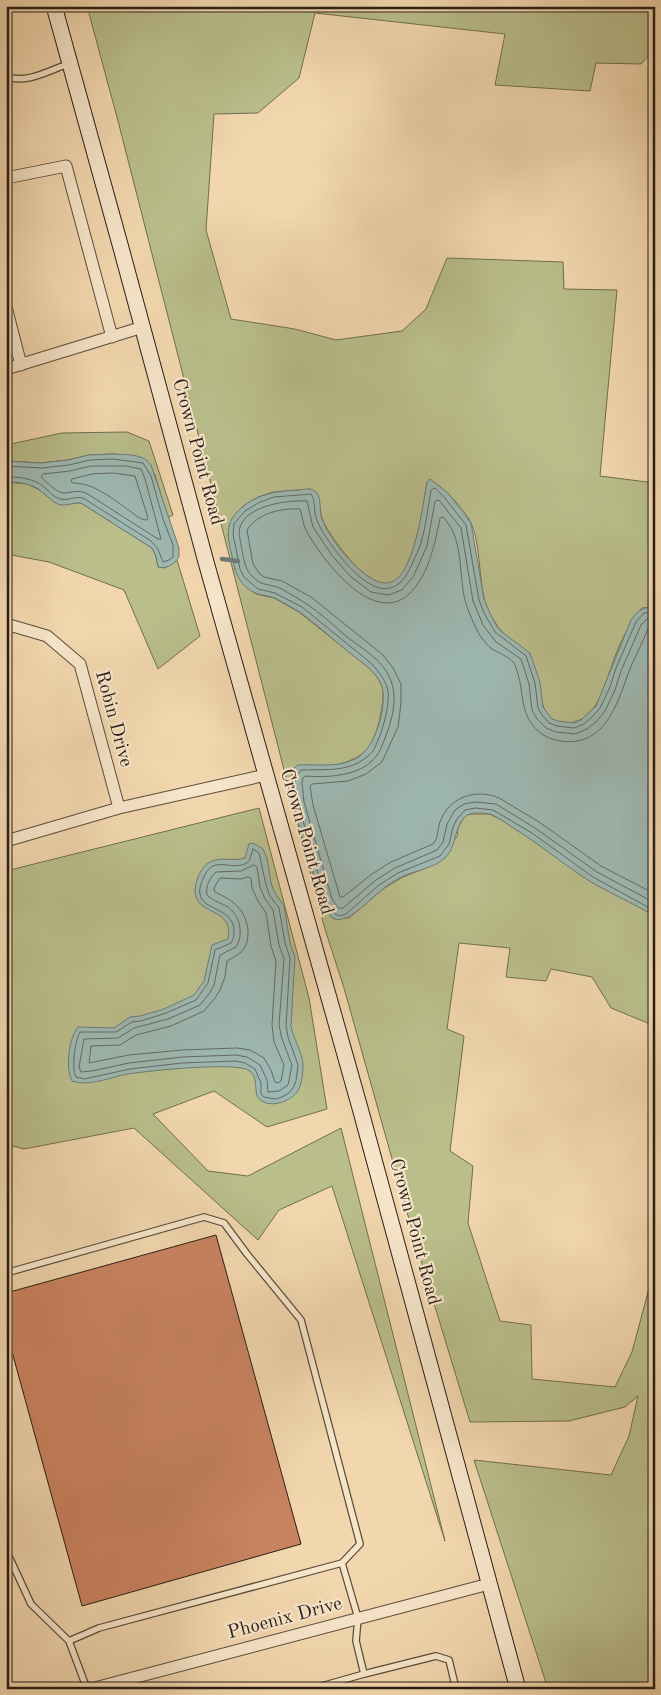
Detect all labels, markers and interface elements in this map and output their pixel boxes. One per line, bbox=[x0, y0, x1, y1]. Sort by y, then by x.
street label: Crown Point Road bbox=[168, 377, 226, 527]
street label: Robin Drive bbox=[91, 669, 135, 769]
street label: Crown Point Road bbox=[276, 767, 336, 917]
street label: Crown Point Road bbox=[385, 1157, 443, 1307]
street label: Phoenix Drive bbox=[226, 1595, 344, 1643]

